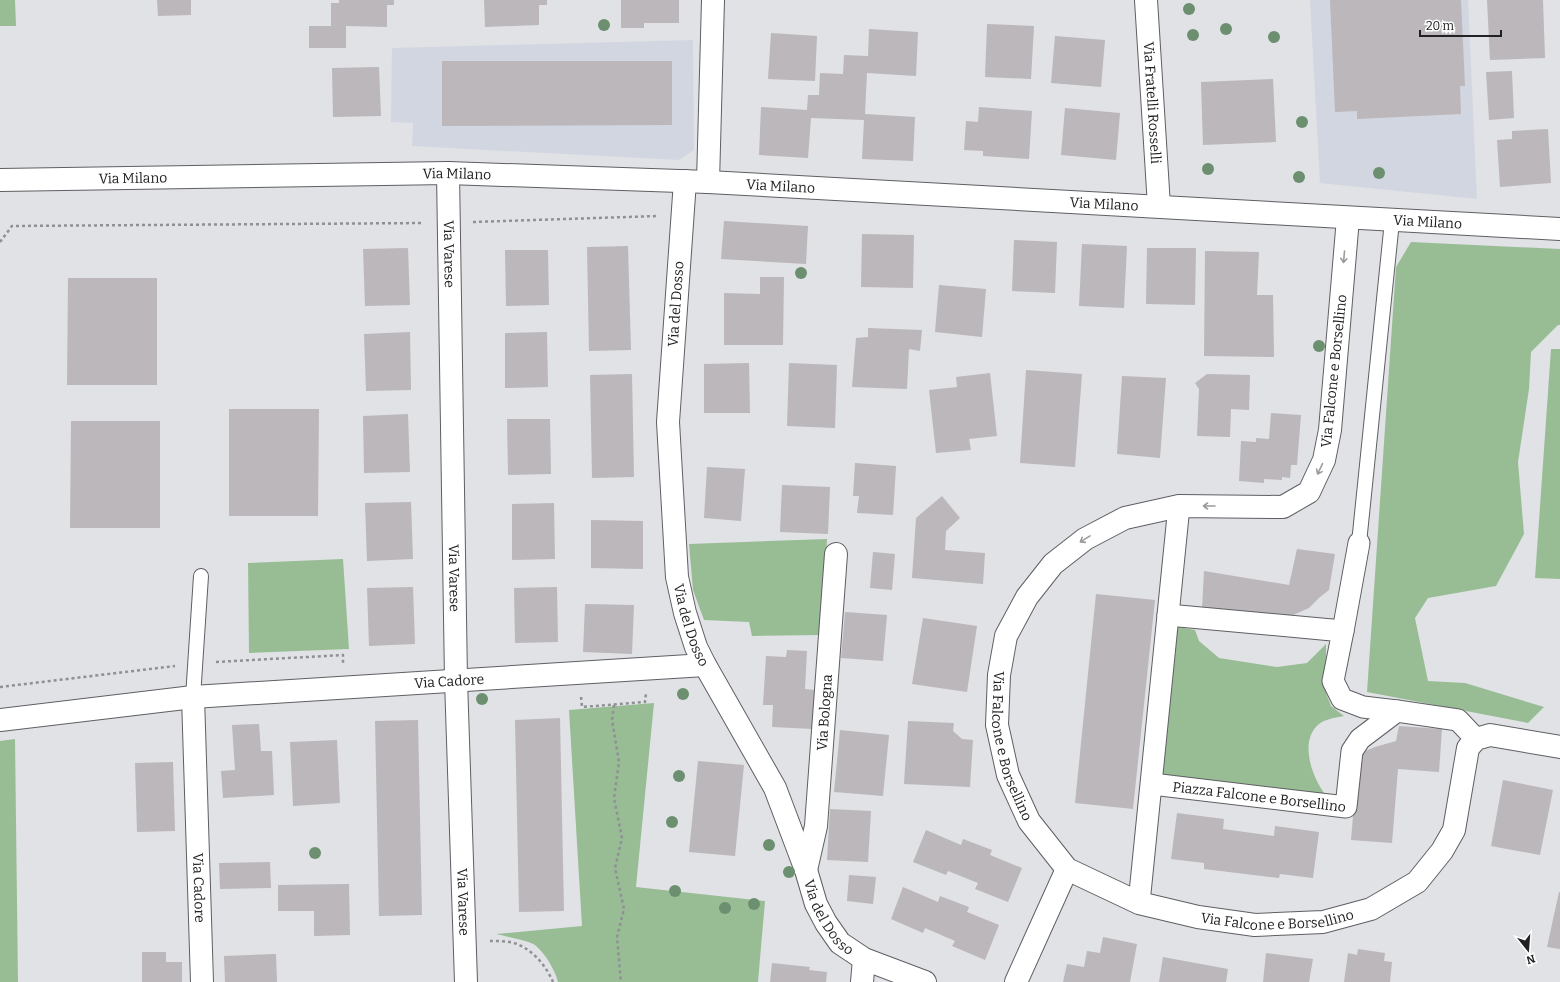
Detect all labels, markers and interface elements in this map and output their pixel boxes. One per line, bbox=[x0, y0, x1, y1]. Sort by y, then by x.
scale bar bbox=[1420, 12, 1501, 38]
text: 20 m bbox=[1426, 19, 1455, 33]
street label: Via Fratelli Rosselli bbox=[1140, 41, 1165, 165]
street label: Via Milano bbox=[422, 164, 492, 183]
street label: Via Milano bbox=[99, 169, 167, 187]
street label: Via Milano bbox=[746, 176, 815, 196]
street label: Via Milano bbox=[1069, 193, 1139, 214]
street label: Via Milano bbox=[1393, 211, 1462, 232]
street label: Via Varese bbox=[440, 220, 458, 288]
one-way arrow bbox=[1341, 250, 1348, 263]
street label: Via del Dosso bbox=[665, 261, 687, 347]
street label: Via Falcone e Borsellino bbox=[1318, 294, 1350, 448]
one-way arrow bbox=[1316, 463, 1323, 475]
one-way arrow bbox=[1203, 502, 1216, 510]
one-way arrow bbox=[1080, 535, 1091, 543]
street label: Via Varese bbox=[445, 544, 463, 612]
street label: Via del Dosso bbox=[670, 582, 713, 669]
street label: Via Cadore bbox=[414, 670, 485, 692]
street label: Via Falcone e Borsellino bbox=[988, 671, 1036, 823]
street label: Via Bologna bbox=[813, 673, 836, 751]
street label: Piazza Falcone e Borsellino bbox=[1172, 778, 1347, 815]
street label: Via Cadore bbox=[189, 853, 209, 923]
street label: Via Varese bbox=[454, 868, 473, 936]
street label: Via del Dosso bbox=[801, 877, 857, 958]
street label: Via Falcone e Borsellino bbox=[1200, 906, 1356, 934]
north arrow bbox=[1508, 930, 1548, 970]
text: N bbox=[1524, 952, 1537, 967]

